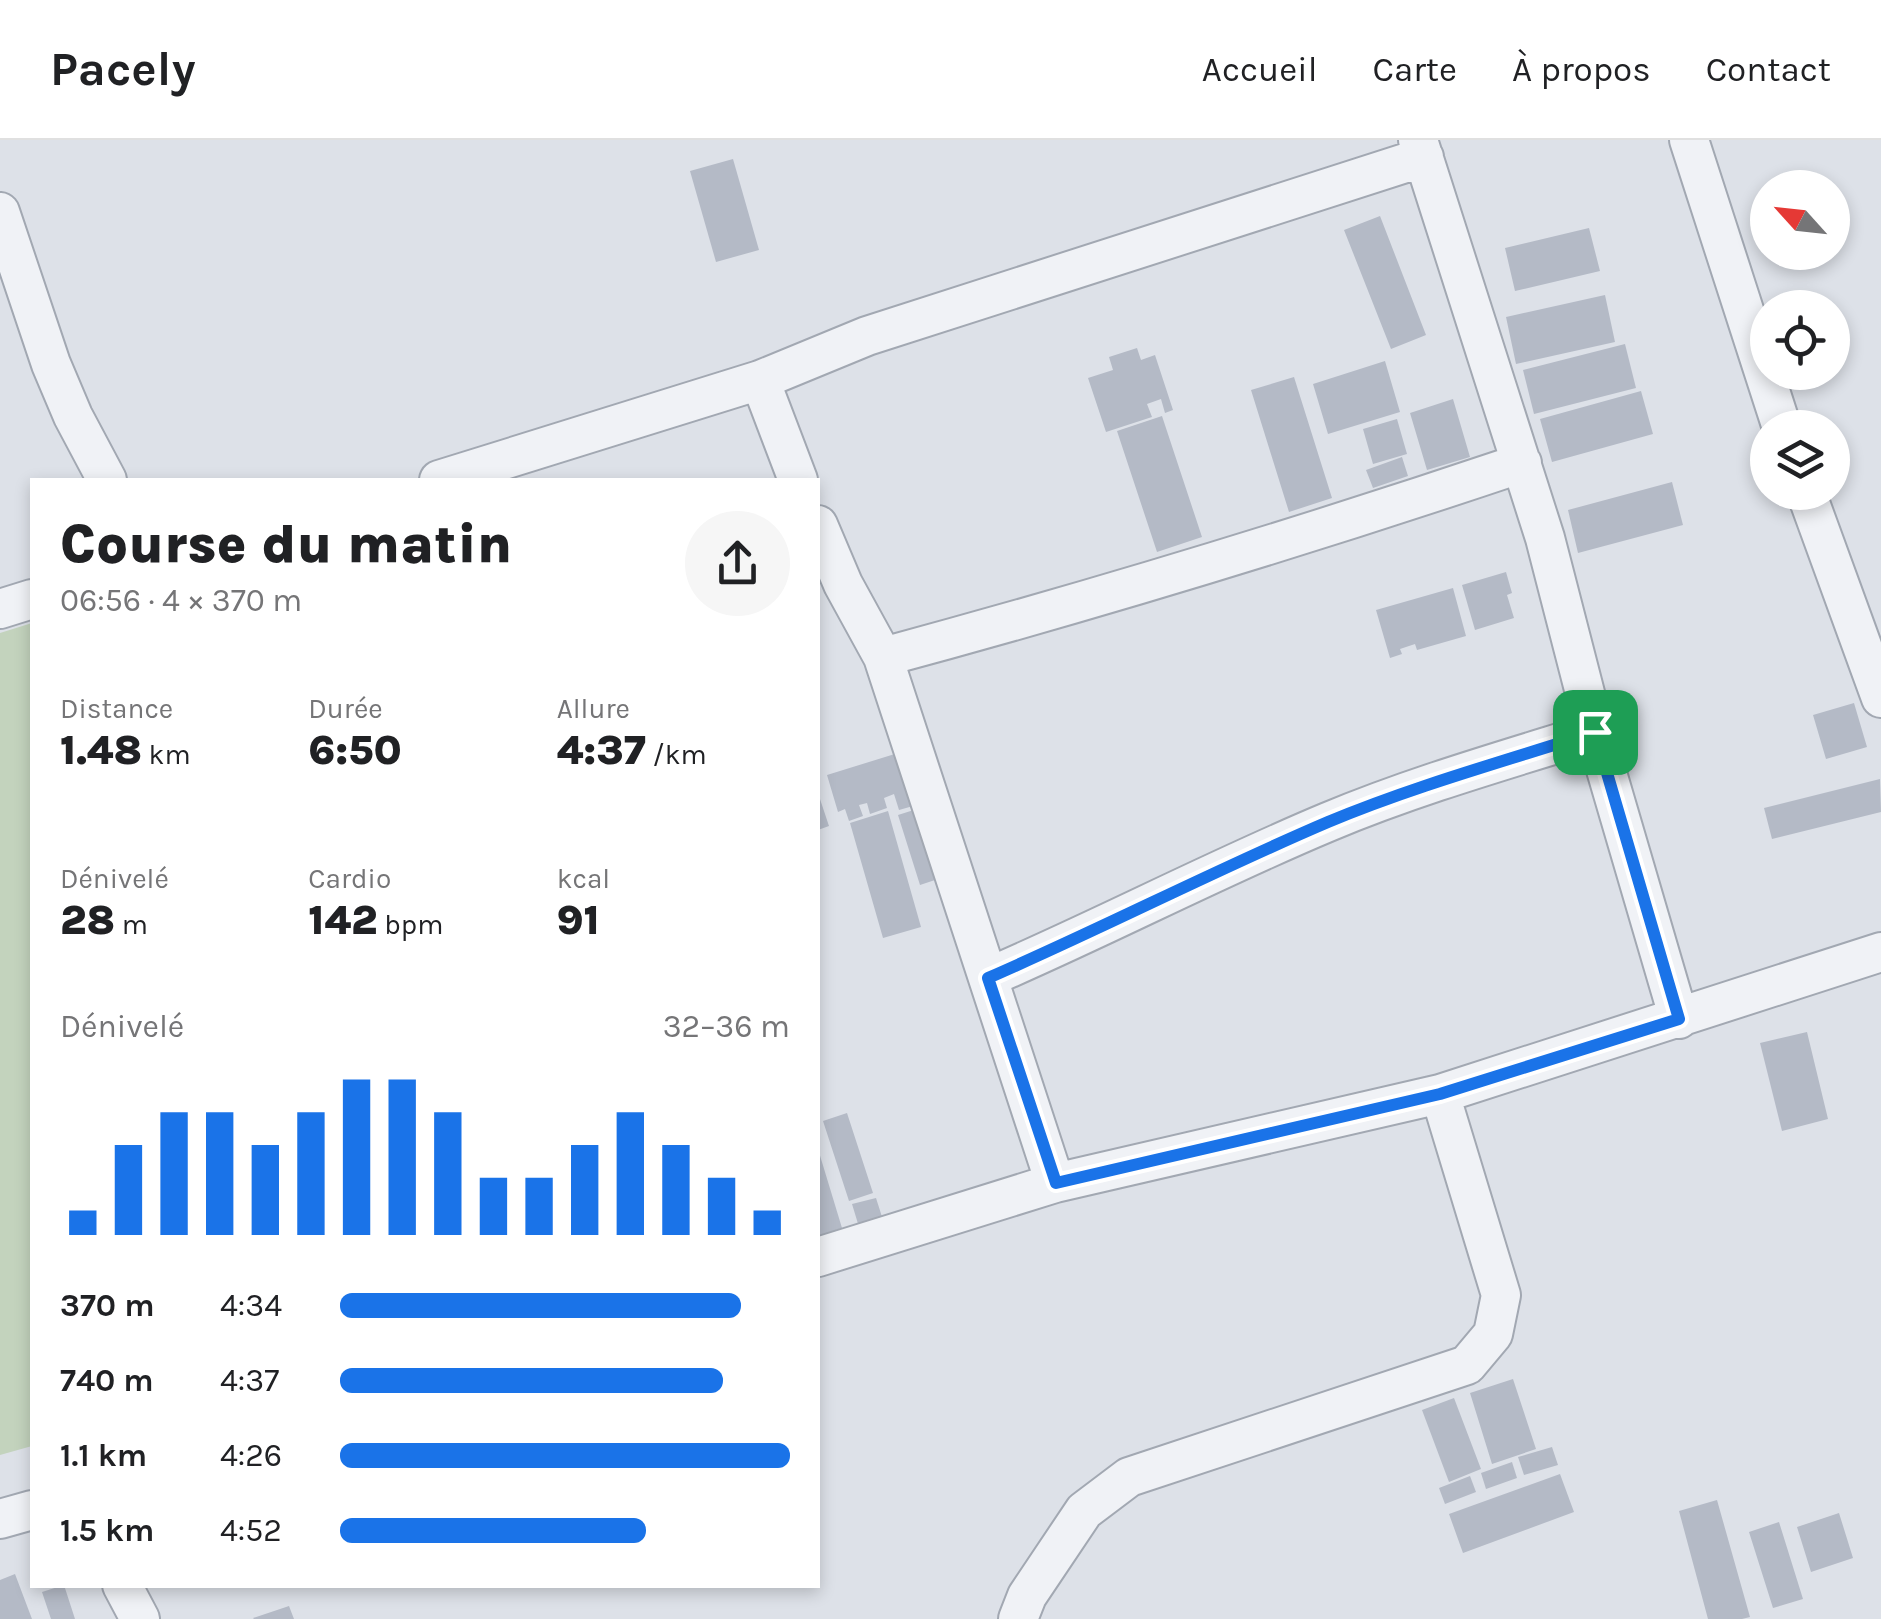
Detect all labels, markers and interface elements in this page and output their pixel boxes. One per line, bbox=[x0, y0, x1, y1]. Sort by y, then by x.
text: Pacely bbox=[50, 41, 196, 97]
text: Accueil bbox=[1202, 49, 1317, 90]
text: Carte bbox=[1372, 49, 1457, 90]
text: À propos bbox=[1512, 49, 1651, 90]
text: Contact bbox=[1706, 49, 1831, 90]
north arrow bbox=[1750, 170, 1850, 270]
map controls bbox=[1750, 170, 1850, 510]
button: locate bbox=[1750, 290, 1850, 390]
button: layers bbox=[1750, 410, 1850, 510]
button: share bbox=[685, 511, 790, 616]
text: Course du matin bbox=[60, 512, 512, 576]
text: 06:56 · 4 × 370 m bbox=[60, 582, 302, 619]
pin bbox=[1553, 690, 1638, 775]
text: Distance bbox=[60, 692, 173, 725]
text: Durée bbox=[308, 692, 383, 725]
text: Allure bbox=[557, 692, 630, 725]
icon: arrive bbox=[1568, 705, 1623, 760]
text: 1.48 bbox=[60, 725, 142, 775]
text: 6:50 bbox=[308, 725, 402, 775]
text: 4:37 bbox=[557, 725, 646, 775]
text: km bbox=[142, 738, 191, 771]
text: /km bbox=[646, 738, 707, 771]
text: Dénivelé bbox=[60, 862, 169, 895]
text: Cardio bbox=[308, 862, 391, 895]
text: kcal bbox=[557, 862, 610, 895]
text: 28 bbox=[60, 895, 115, 945]
text: 142 bbox=[308, 895, 378, 945]
text: 91 bbox=[557, 895, 600, 945]
text: m bbox=[115, 908, 148, 941]
text: bpm bbox=[378, 908, 443, 941]
text: Dénivelé bbox=[60, 1008, 184, 1045]
text: 32–36 m bbox=[663, 1008, 790, 1045]
text: 370 m bbox=[60, 1287, 155, 1324]
text: 4:34 bbox=[220, 1287, 282, 1324]
text: 740 m bbox=[60, 1362, 154, 1399]
text: 4:37 bbox=[220, 1362, 279, 1399]
text: 1.1 km bbox=[60, 1437, 147, 1474]
text: 4:26 bbox=[220, 1437, 282, 1474]
text: 1.5 km bbox=[60, 1512, 154, 1549]
text: 4:52 bbox=[220, 1512, 282, 1549]

